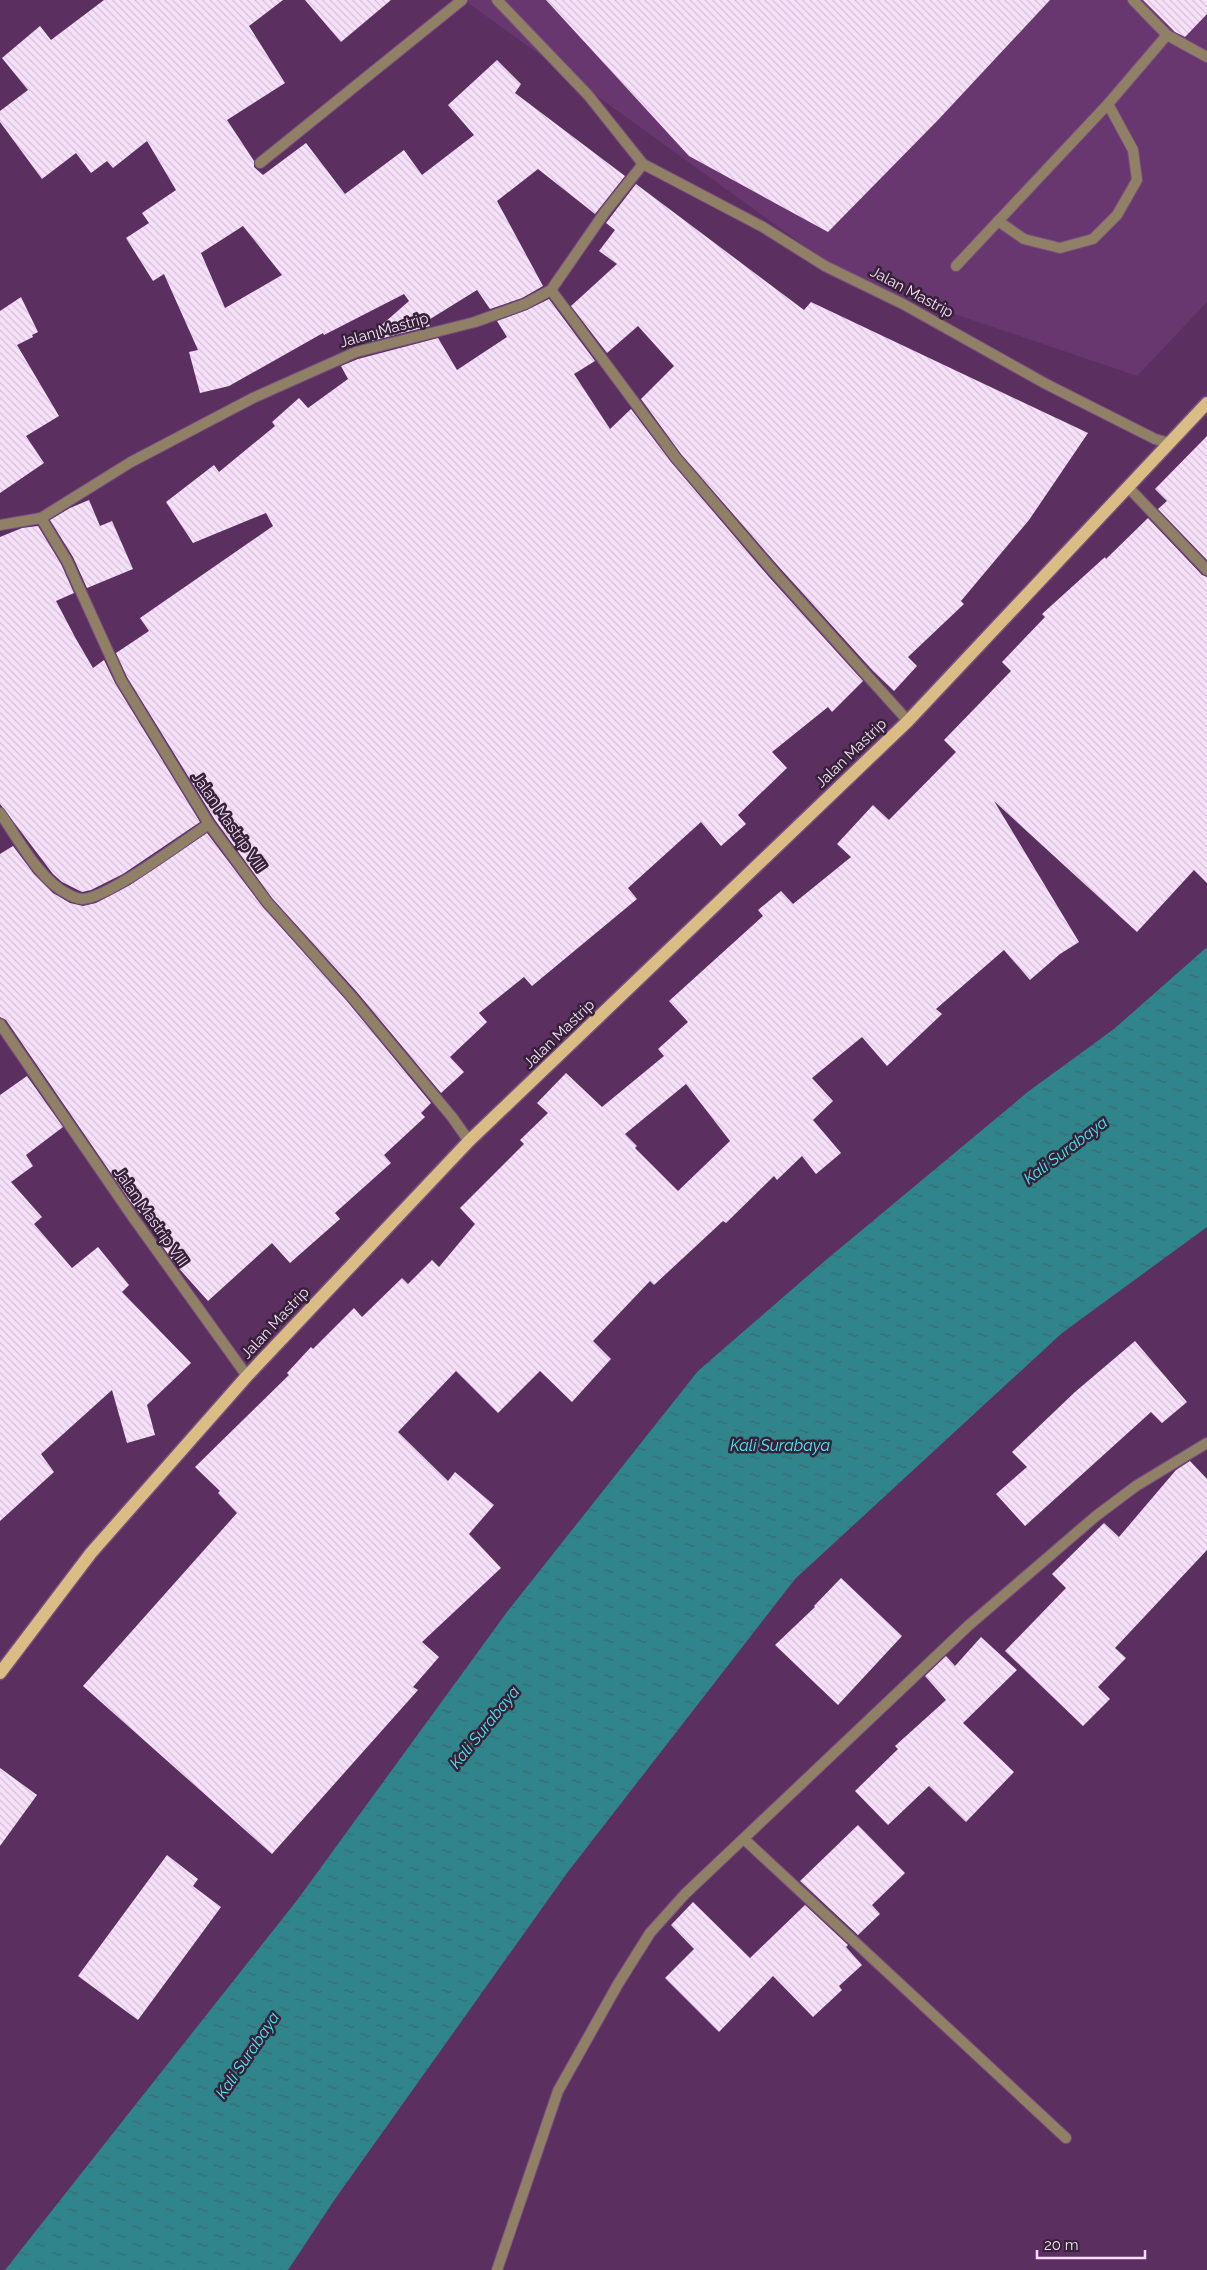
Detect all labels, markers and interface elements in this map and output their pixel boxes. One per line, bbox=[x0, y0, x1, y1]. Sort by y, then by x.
street label: Jalan Mastrip bbox=[867, 263, 957, 321]
street label: Jalan Mastrip bbox=[338, 309, 430, 351]
street label: Jalan Mastrip bbox=[812, 715, 890, 791]
street label: Jalan Mastrip VIII bbox=[188, 769, 270, 875]
street label: Jalan Mastrip bbox=[520, 996, 598, 1072]
water label: Kali Surabaya bbox=[1020, 1112, 1111, 1188]
street label: Jalan Mastrip VIII bbox=[110, 1164, 192, 1270]
street label: Jalan Mastrip bbox=[237, 1283, 313, 1363]
water label: Kali Surabaya bbox=[730, 1436, 830, 1455]
water label: Kali Surabaya bbox=[446, 1682, 524, 1772]
water label: Kali Surabaya bbox=[212, 2008, 284, 2102]
scale bar bbox=[1037, 2228, 1144, 2260]
text: 20 m bbox=[1044, 2236, 1079, 2254]

